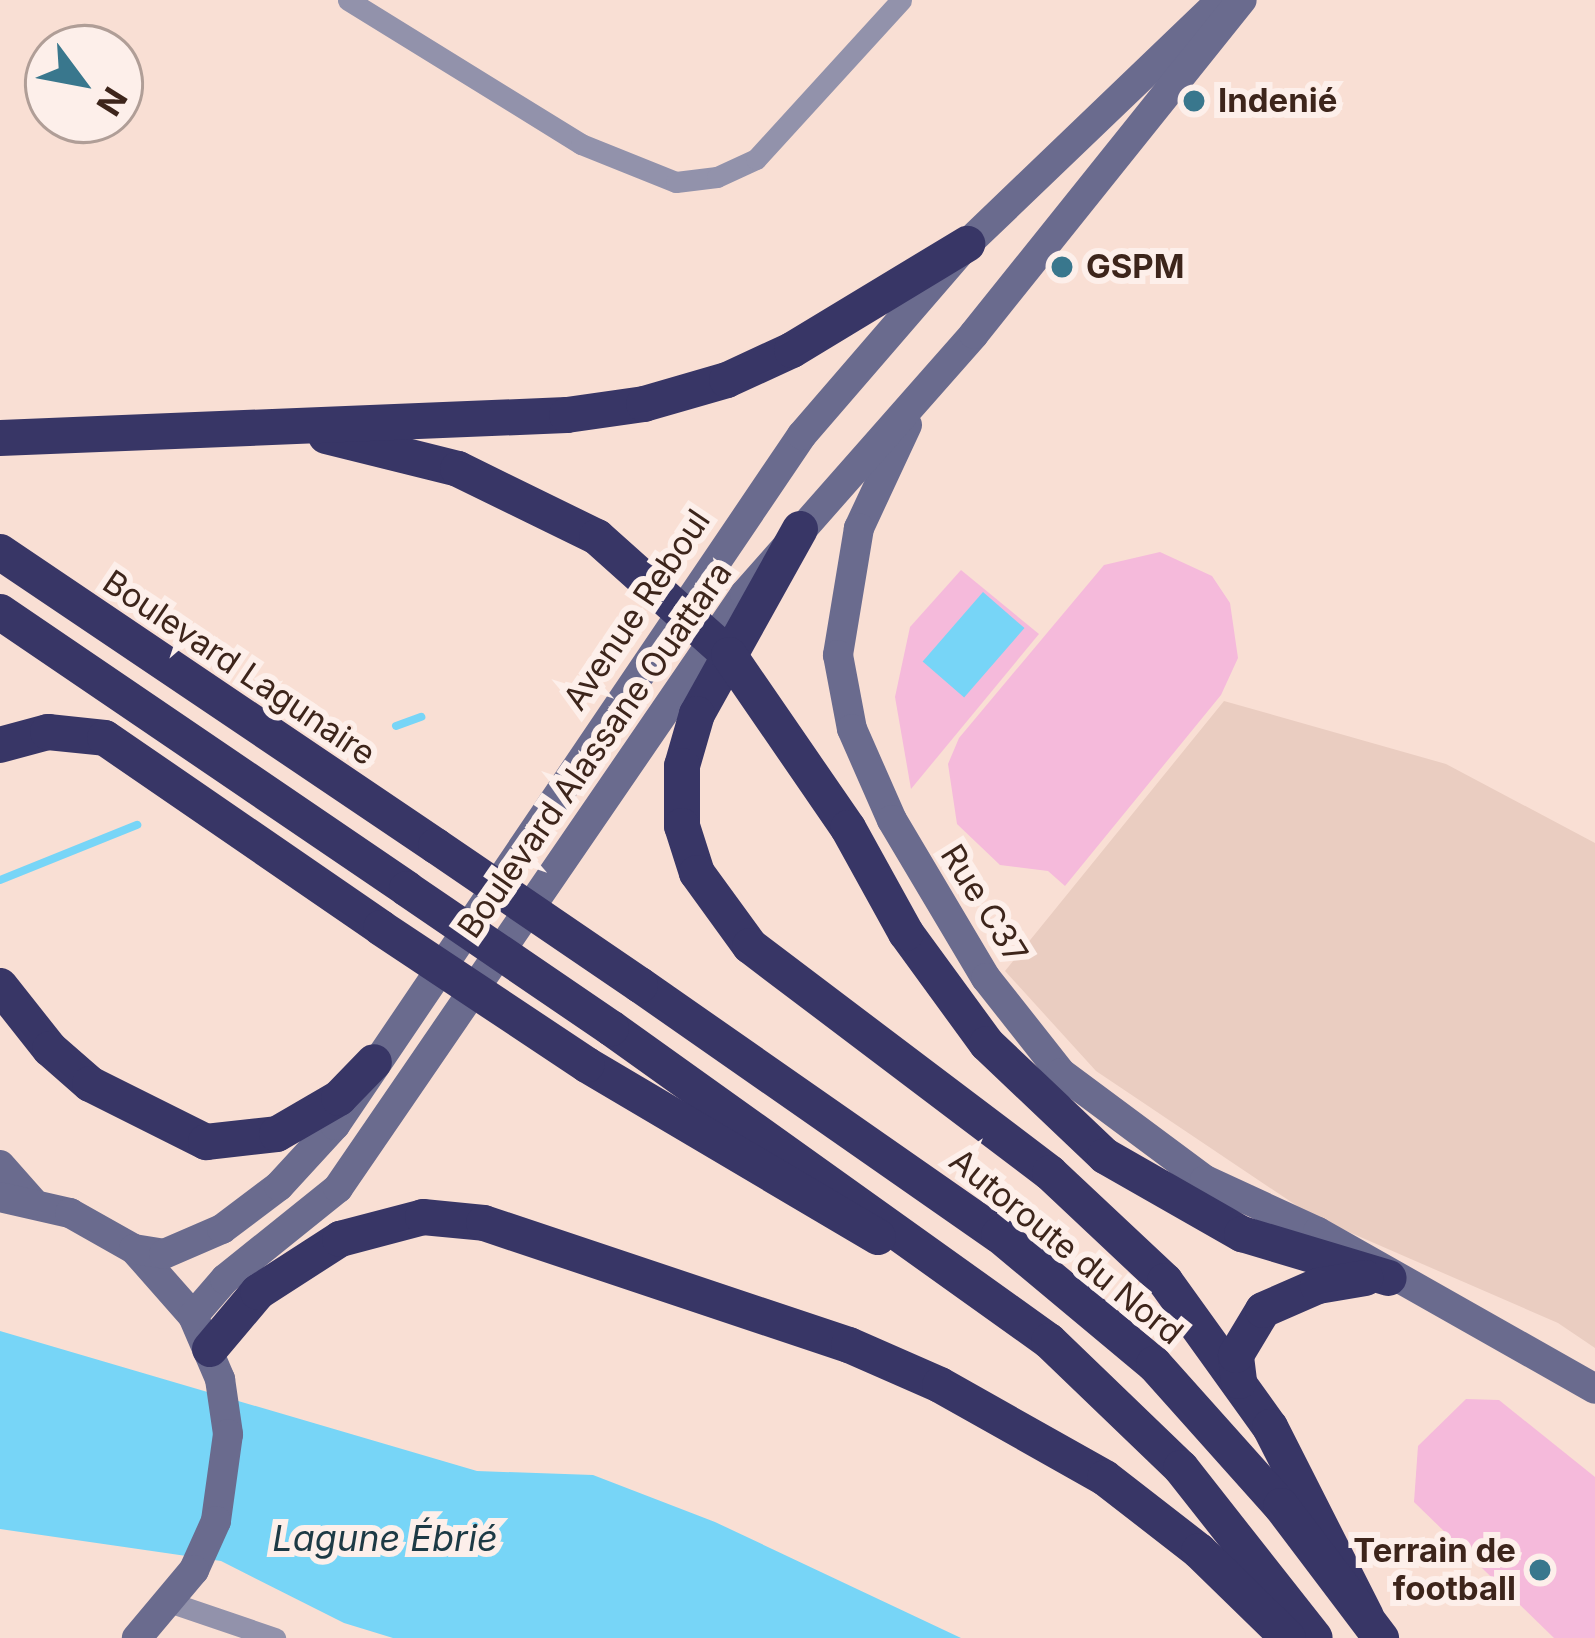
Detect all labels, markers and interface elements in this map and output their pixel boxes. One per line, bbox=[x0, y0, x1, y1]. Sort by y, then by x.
north arrow bbox=[24, 24, 144, 144]
text: N bbox=[88, 80, 136, 123]
place label: Indenié bbox=[1218, 81, 1337, 121]
marker: Indenié bbox=[1181, 88, 1207, 114]
place label: GSPM bbox=[1086, 247, 1185, 287]
marker: GSPM bbox=[1049, 254, 1075, 280]
street label: Avenue Reboul bbox=[556, 502, 718, 718]
street label: Boulevard Alassane Ouattara bbox=[450, 554, 740, 946]
street label: Boulevard Lagunaire bbox=[95, 562, 383, 774]
street label: Rue C37 bbox=[932, 837, 1036, 971]
street label: Autoroute du Nord bbox=[941, 1141, 1191, 1353]
water label: Lagune Ébrié bbox=[272, 1517, 498, 1561]
place label: Terrain de football bbox=[1353, 1531, 1516, 1609]
marker: Terrain de football bbox=[1527, 1557, 1553, 1583]

